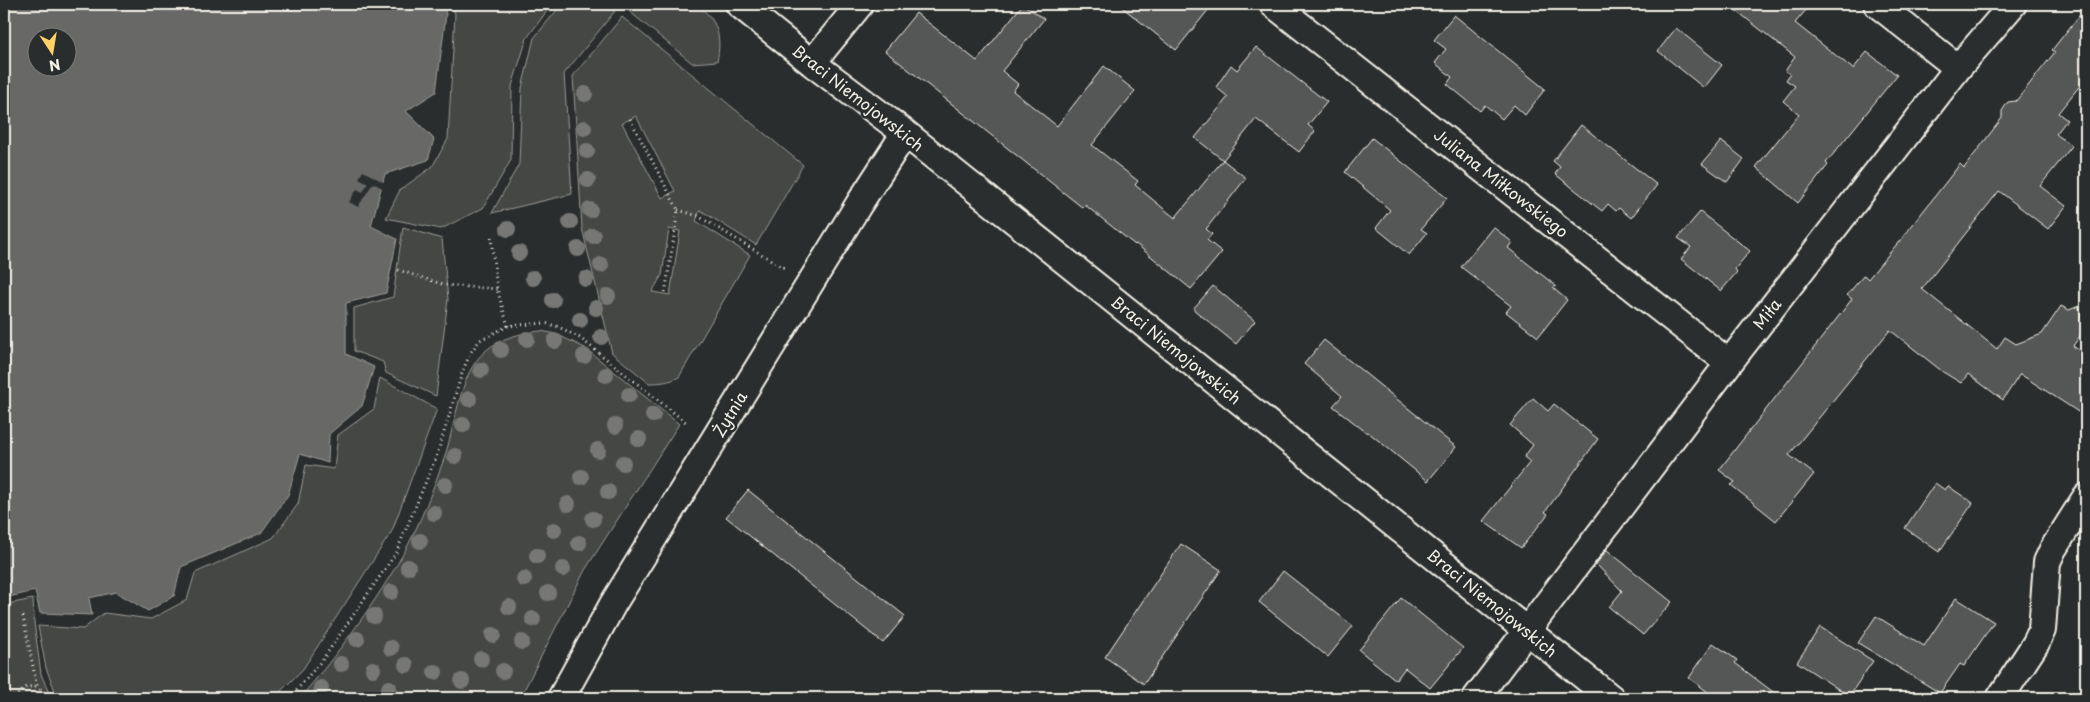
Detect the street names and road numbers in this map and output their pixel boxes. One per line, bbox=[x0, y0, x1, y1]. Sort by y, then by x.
street label: Braci Niemojowskich bbox=[788, 38, 930, 156]
street label: Juliana Miłkowskiego bbox=[1429, 122, 1574, 242]
street label: Braci Niemojowskich bbox=[1106, 289, 1247, 409]
street label: Miła bbox=[1746, 293, 1786, 334]
street label: Żytnia bbox=[706, 386, 752, 441]
street label: Braci Niemojowskich bbox=[1422, 542, 1563, 662]

